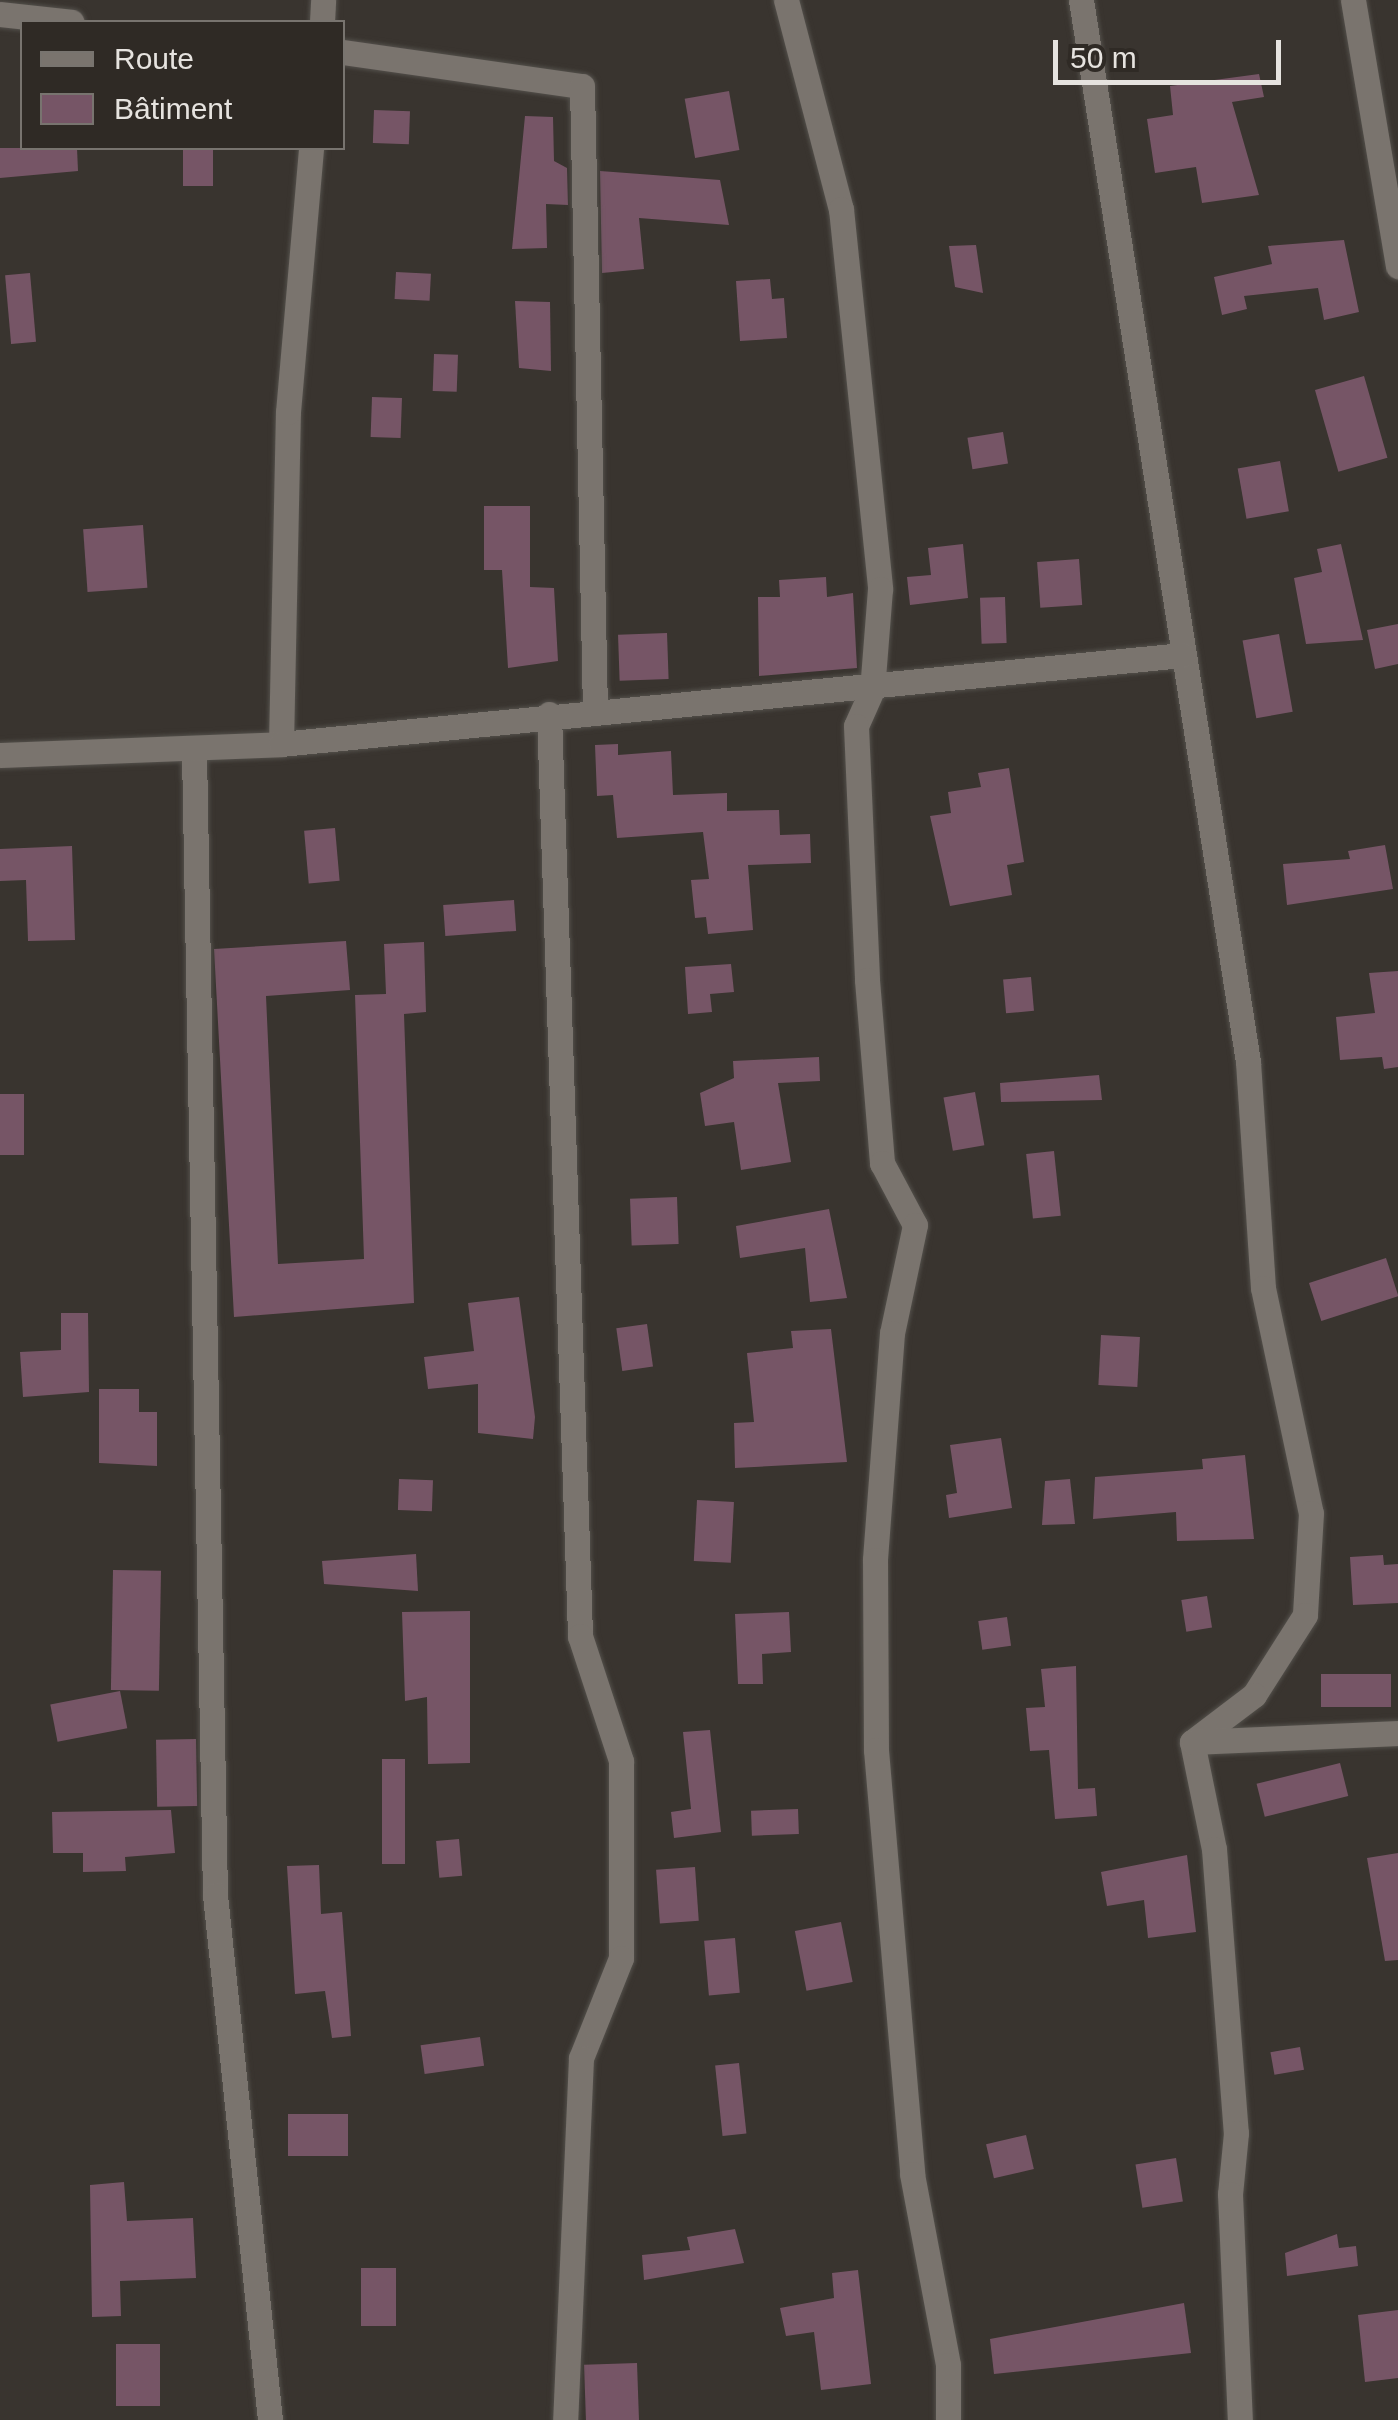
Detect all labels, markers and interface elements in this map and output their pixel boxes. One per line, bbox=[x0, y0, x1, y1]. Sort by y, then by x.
legend bbox=[20, 20, 345, 150]
scale bar bbox=[1058, 20, 1286, 82]
text: 50 m bbox=[1070, 41, 1137, 74]
text: Route bbox=[114, 42, 194, 75]
text: Bâtiment bbox=[114, 92, 232, 125]

